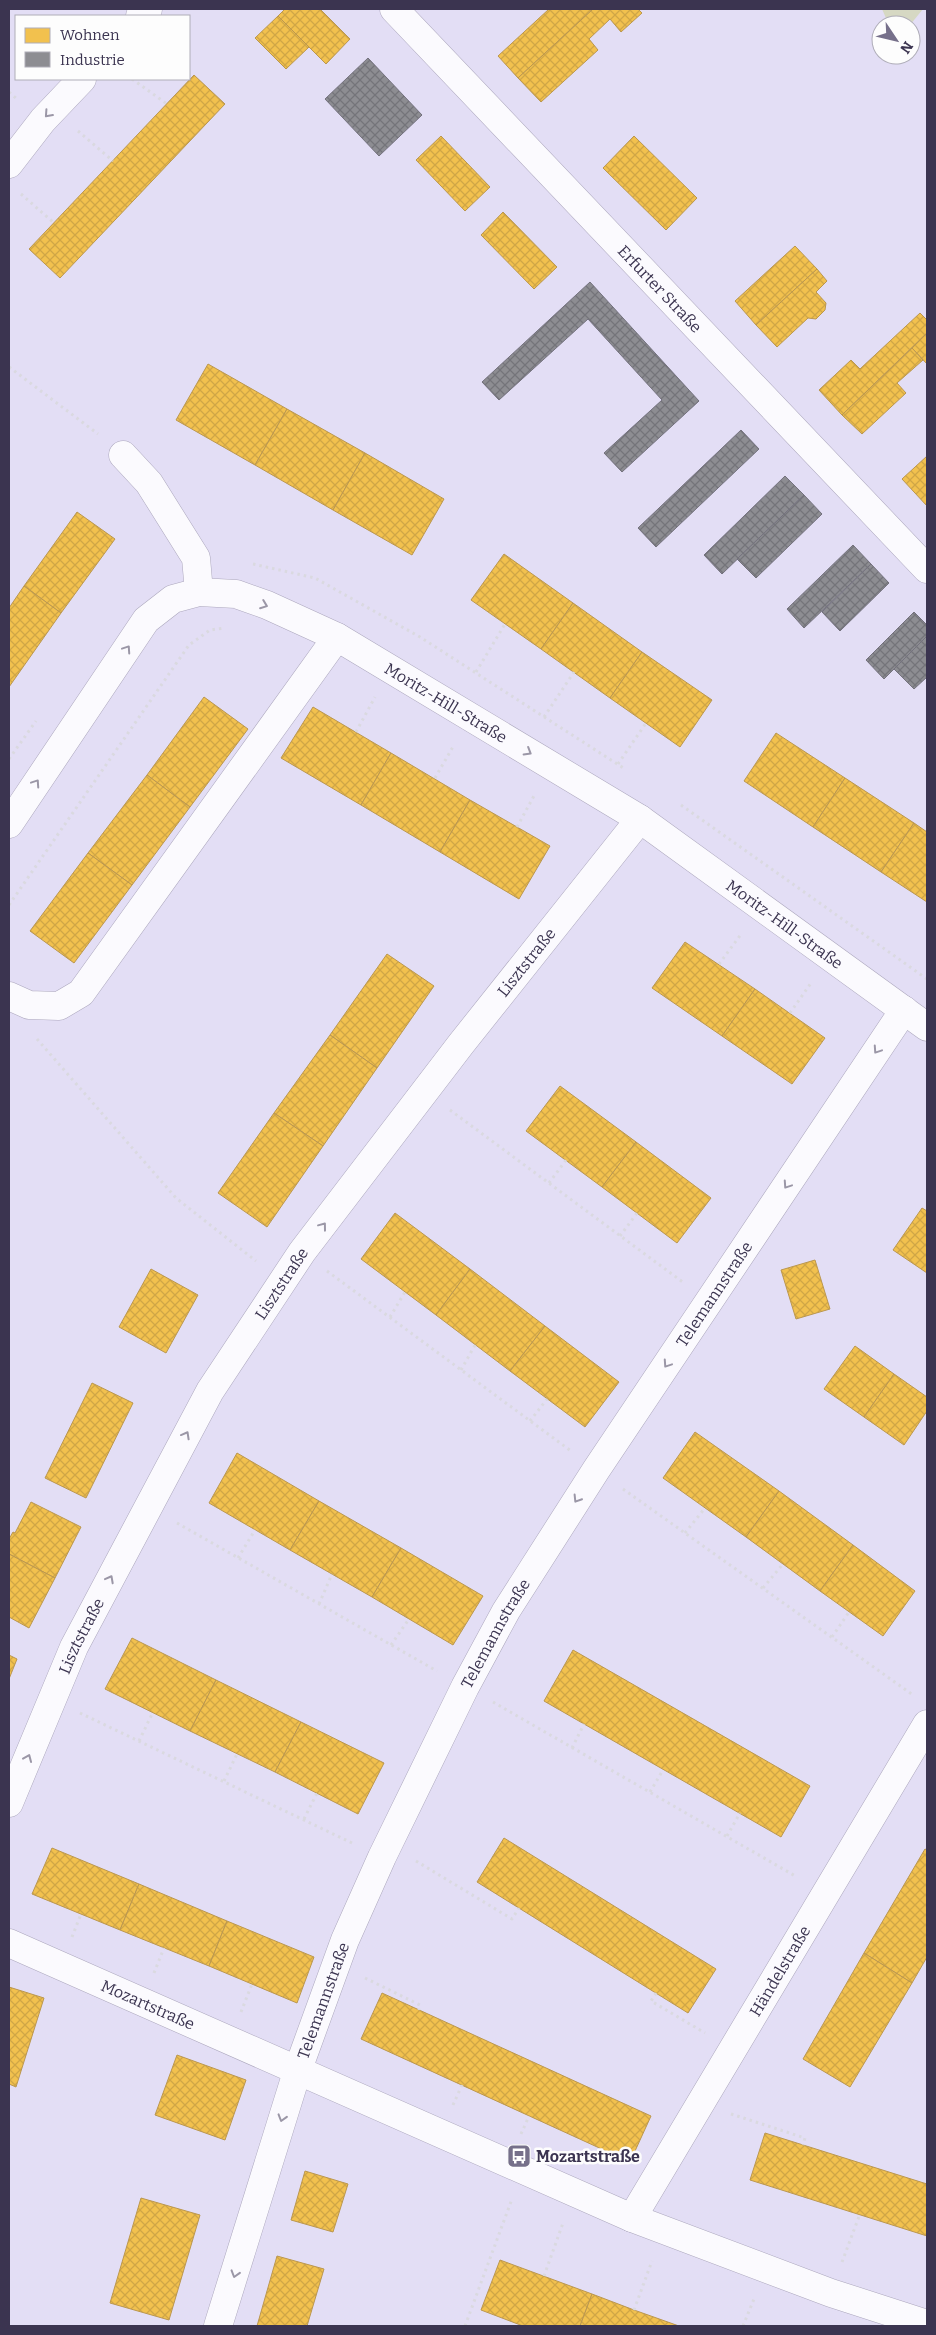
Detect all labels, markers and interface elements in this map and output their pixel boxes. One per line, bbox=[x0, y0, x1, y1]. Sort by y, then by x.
legend bbox=[15, 15, 190, 80]
north arrow bbox=[871, 15, 921, 65]
text: Wohnen bbox=[60, 26, 120, 44]
text: N bbox=[896, 38, 916, 57]
text: Industrie bbox=[60, 51, 125, 69]
one-way arrow bbox=[45, 109, 54, 118]
street label: Erfurter Straße bbox=[614, 241, 706, 337]
one-way arrow bbox=[260, 599, 268, 609]
one-way arrow bbox=[121, 645, 130, 655]
street label: Moritz-Hill-Straße bbox=[381, 659, 510, 747]
one-way arrow bbox=[522, 746, 531, 756]
one-way arrow bbox=[30, 780, 39, 789]
street label: Moritz-Hill-Straße bbox=[722, 876, 846, 973]
street label: Lisztstraße bbox=[494, 924, 560, 1001]
one-way arrow bbox=[874, 1044, 883, 1054]
one-way arrow bbox=[783, 1180, 793, 1189]
one-way arrow bbox=[317, 1223, 325, 1232]
street label: Telemannstraße bbox=[672, 1238, 756, 1351]
street label: Lisztstraße bbox=[251, 1244, 312, 1323]
one-way arrow bbox=[664, 1358, 673, 1367]
one-way arrow bbox=[180, 1431, 190, 1440]
one-way arrow bbox=[574, 1494, 583, 1503]
one-way arrow bbox=[104, 1575, 114, 1584]
street label: Telemannstraße bbox=[457, 1575, 534, 1692]
street label: Lisztstraße bbox=[55, 1595, 108, 1677]
one-way arrow bbox=[21, 1754, 32, 1763]
street label: Händelstraße bbox=[746, 1922, 814, 2020]
street label: Telemannstraße bbox=[294, 1940, 353, 2062]
street label: Mozartstraße bbox=[98, 1976, 198, 2034]
one-way arrow bbox=[278, 2114, 288, 2122]
bus stop icon: Mozartstraße bbox=[506, 2143, 532, 2169]
place label: Mozartstraße bbox=[536, 2147, 640, 2166]
one-way arrow bbox=[230, 2269, 240, 2277]

